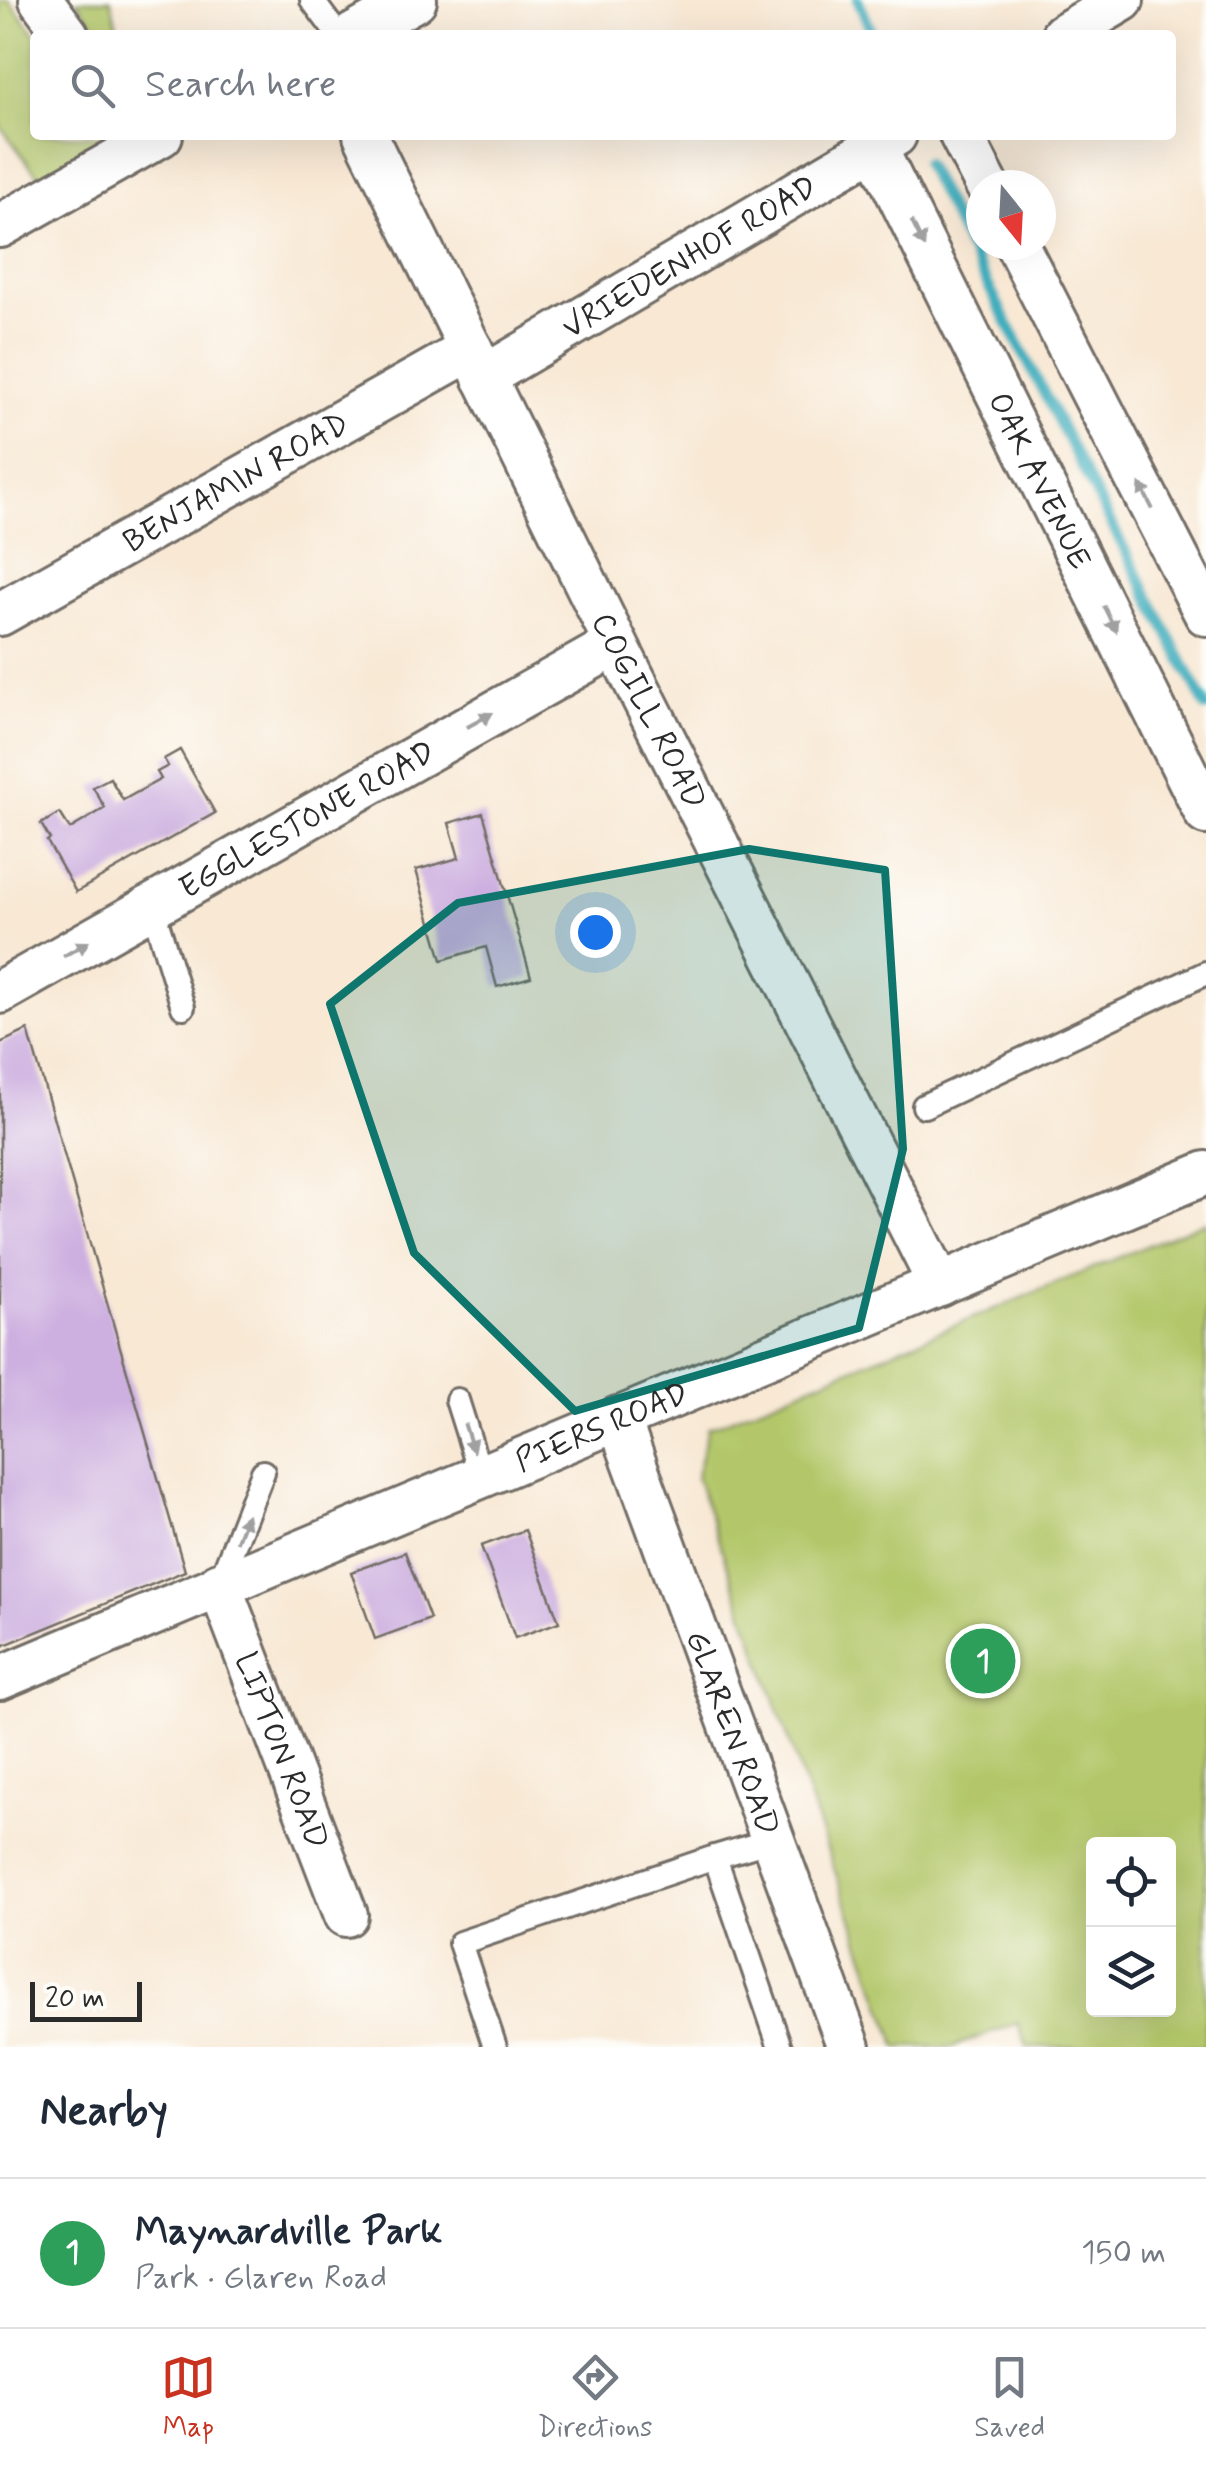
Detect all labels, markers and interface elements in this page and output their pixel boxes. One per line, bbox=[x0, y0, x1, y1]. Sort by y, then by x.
search box bbox=[30, 30, 1176, 140]
icon: search bbox=[65, 58, 120, 113]
text: Search here bbox=[145, 61, 336, 110]
street label: VRIEDENHOF ROAD bbox=[555, 167, 825, 349]
north arrow bbox=[966, 170, 1056, 260]
one-way arrow bbox=[909, 220, 926, 249]
street label: OAK AVENUE bbox=[977, 386, 1100, 577]
street label: BENJAMIN ROAD bbox=[116, 403, 357, 564]
one-way arrow bbox=[1138, 481, 1155, 510]
one-way arrow bbox=[1101, 605, 1118, 634]
street label: COGILL ROAD bbox=[581, 606, 715, 817]
one-way arrow bbox=[466, 712, 495, 729]
street label: EGGLESTONE ROAD bbox=[172, 732, 443, 910]
your location bbox=[570, 907, 621, 958]
one-way arrow bbox=[62, 941, 90, 958]
street label: PIERS ROAD bbox=[509, 1373, 695, 1483]
one-way arrow bbox=[462, 1423, 477, 1453]
one-way arrow bbox=[234, 1513, 250, 1543]
pin: 1 bbox=[950, 1624, 1016, 1698]
street label: GLAREN ROAD bbox=[675, 1625, 788, 1841]
street label: LIPTON ROAD bbox=[224, 1647, 338, 1855]
map controls bbox=[1086, 1837, 1176, 2017]
button: locate bbox=[1086, 1837, 1176, 1927]
button: layers bbox=[1086, 1927, 1176, 2017]
scale bar bbox=[30, 1977, 142, 2022]
text: 20 m bbox=[45, 1981, 105, 2018]
text: Nearby bbox=[40, 2085, 168, 2140]
text: Maynardville Park bbox=[135, 2208, 442, 2257]
text: 1 bbox=[65, 2232, 80, 2274]
text: 150 m bbox=[1081, 2232, 1166, 2274]
text: Park · Glaren Road bbox=[135, 2257, 387, 2299]
tab: Map bbox=[161, 2350, 216, 2447]
tab: Directions bbox=[538, 2350, 653, 2447]
tab: Saved bbox=[974, 2350, 1045, 2447]

